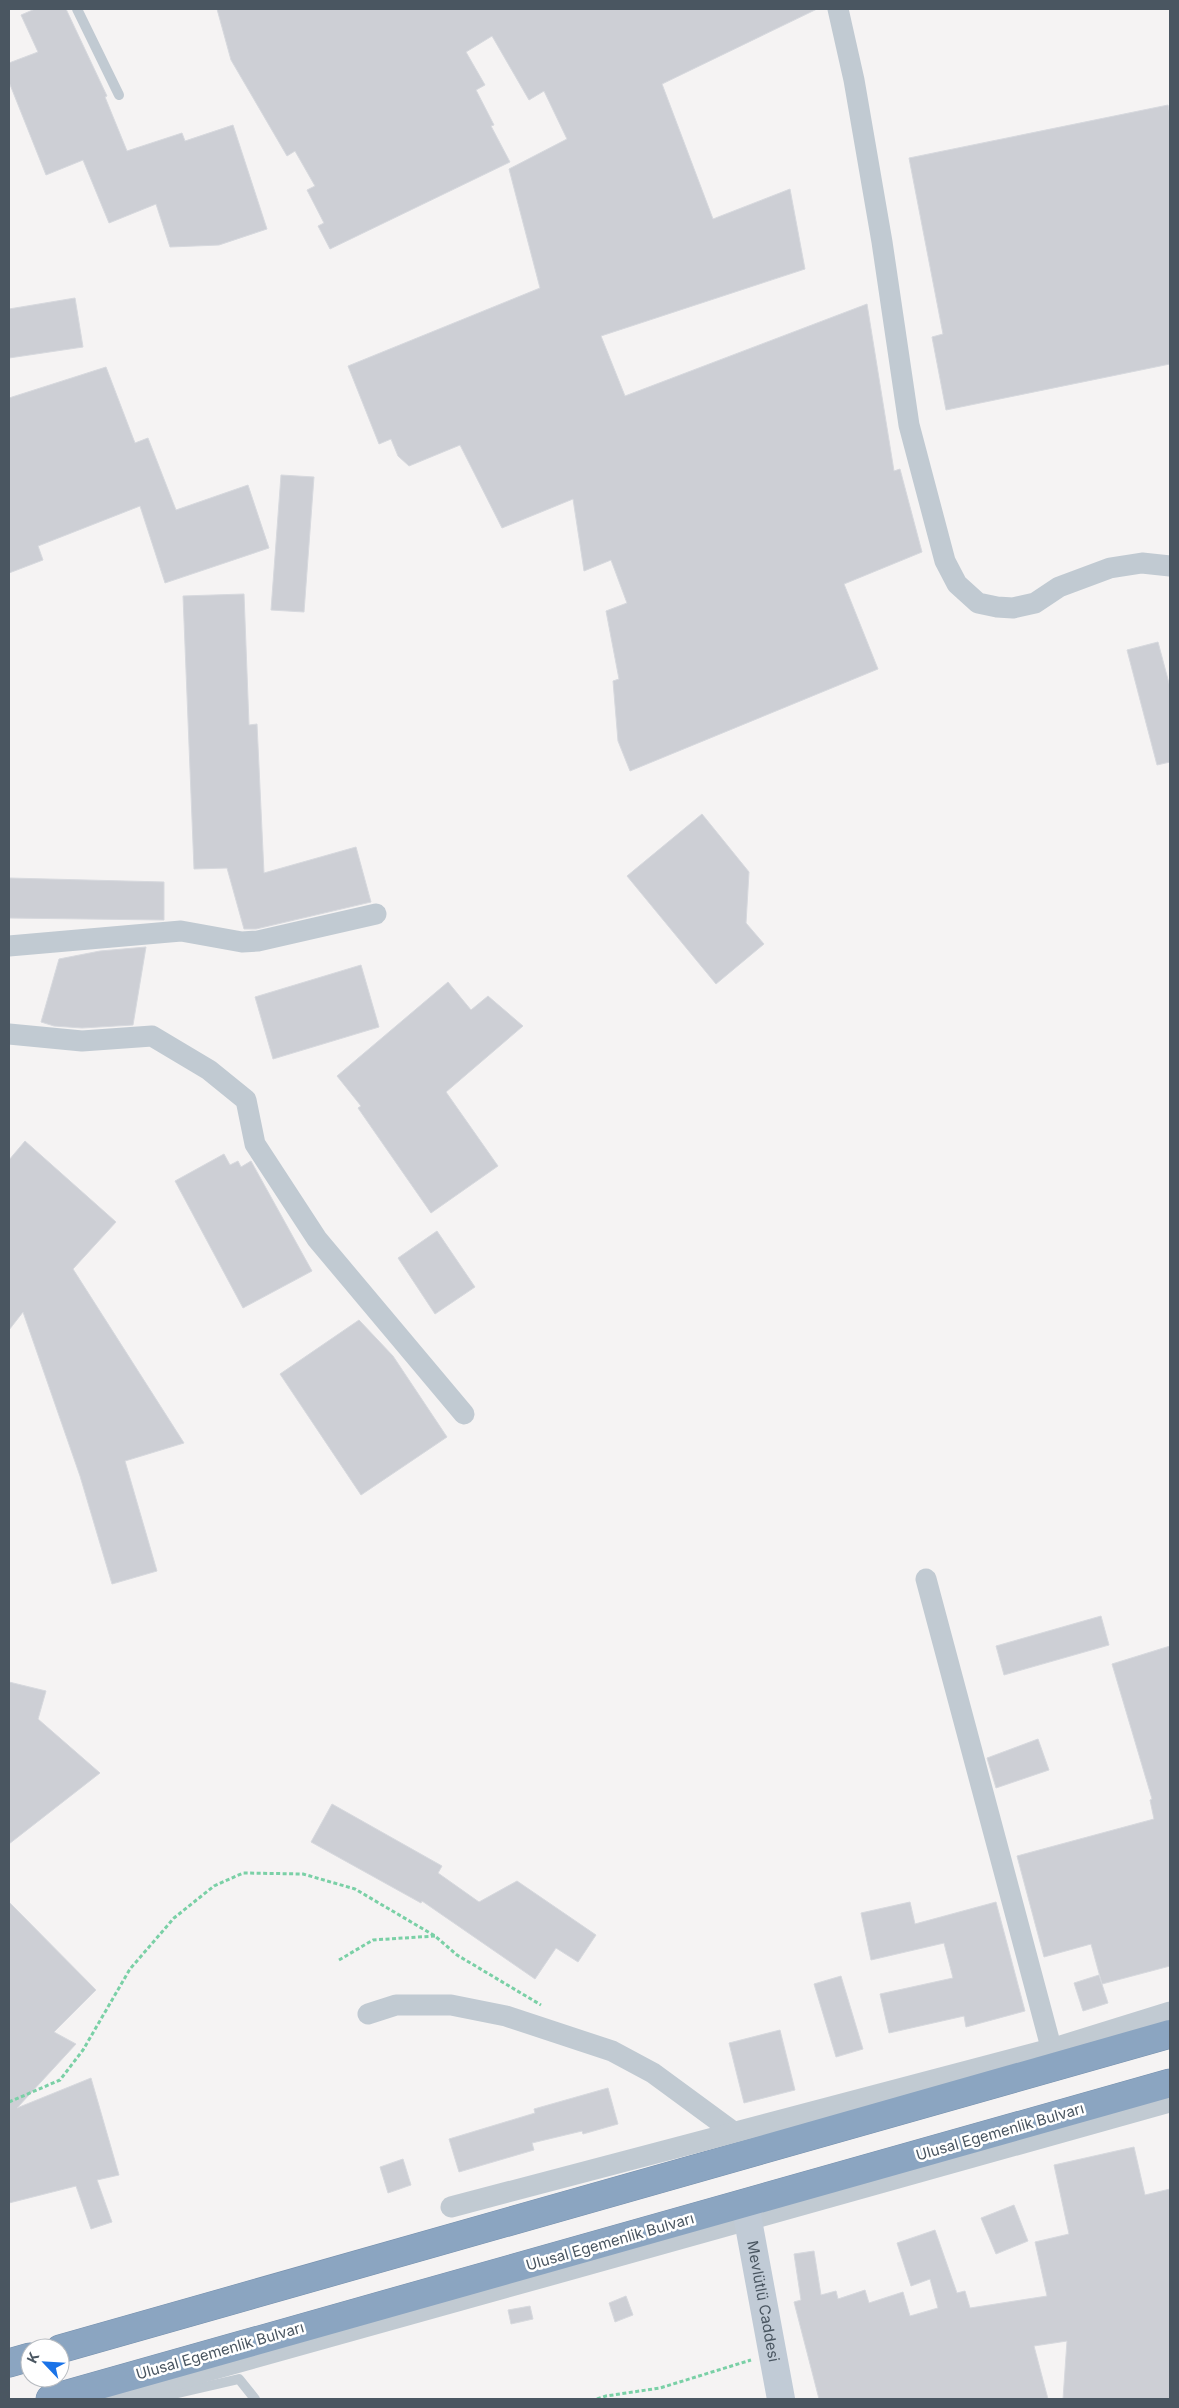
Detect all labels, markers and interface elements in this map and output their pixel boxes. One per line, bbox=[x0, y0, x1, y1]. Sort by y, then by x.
street label: Ulusal Egemenlik Bulvarı bbox=[914, 2098, 1086, 2165]
street label: Ulusal Egemenlik Bulvarı bbox=[524, 2208, 696, 2275]
street label: Mevlütlü Caddesi bbox=[743, 2239, 784, 2363]
street label: Ulusal Egemenlik Bulvarı bbox=[134, 2317, 306, 2384]
north arrow bbox=[20, 2338, 70, 2388]
text: K bbox=[23, 2349, 43, 2365]

